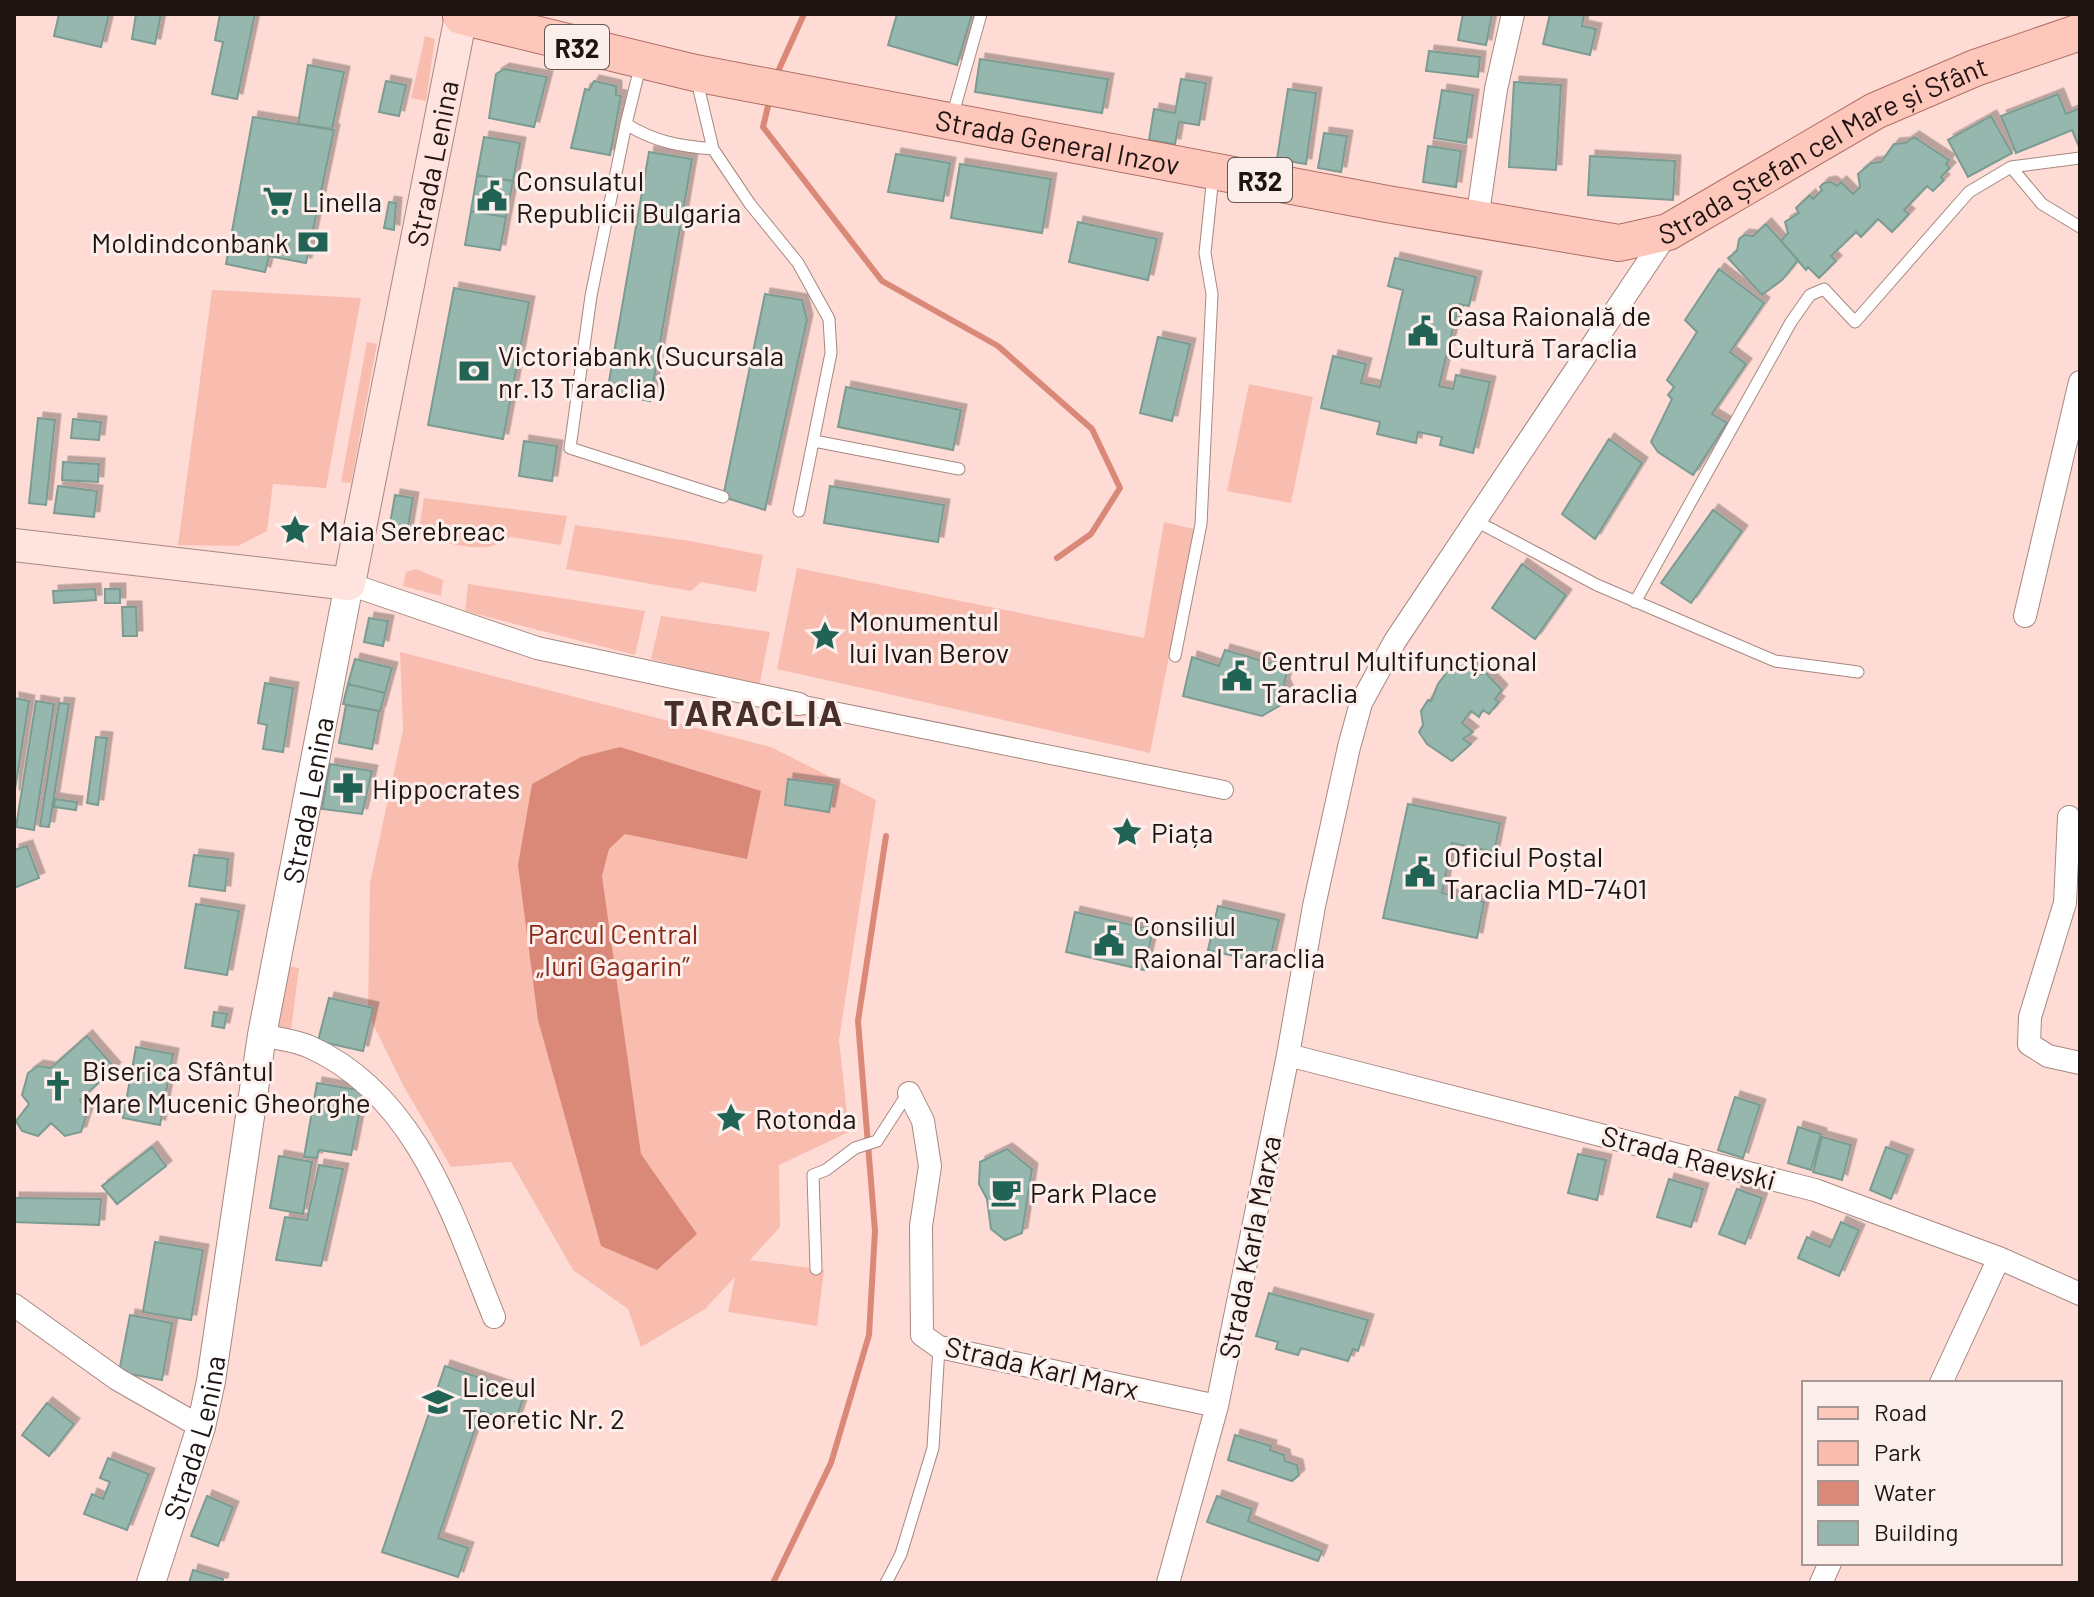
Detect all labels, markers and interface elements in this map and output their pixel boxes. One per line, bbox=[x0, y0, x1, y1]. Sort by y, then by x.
road number: R32 bbox=[545, 25, 609, 69]
street label: Strada Ștefan cel Mare și Sfânt bbox=[1655, 48, 1992, 251]
street label: Strada Lenina bbox=[399, 77, 465, 249]
street label: Strada General Inzov bbox=[933, 102, 1182, 181]
road number: R32 bbox=[1228, 158, 1292, 202]
place label: Consulatul Republicii Bulgaria bbox=[516, 163, 741, 229]
public building icon: Consulatul Republicii Bulgaria bbox=[475, 179, 509, 213]
supermarket icon: Linella bbox=[261, 184, 295, 218]
place label: Linella bbox=[302, 184, 382, 218]
place label: Moldindconbank bbox=[91, 225, 289, 259]
bank icon: Moldindconbank bbox=[296, 225, 330, 259]
place label: Casa Raională de Cultură Taraclia bbox=[1447, 298, 1651, 364]
public building icon: Casa Raională de Cultură Taraclia bbox=[1406, 314, 1440, 348]
place label: Victoriabank (Sucursala nr.13 Taraclia) bbox=[498, 338, 784, 404]
bank icon: Victoriabank (Sucursala nr.13 Taraclia) bbox=[457, 354, 491, 388]
place icon: Maia Serebreac bbox=[278, 513, 312, 547]
place label: Maia Serebreac bbox=[319, 513, 506, 547]
place label: Monumentul lui Ivan Berov bbox=[849, 603, 1009, 669]
place icon: Monumentul lui Ivan Berov bbox=[808, 619, 842, 653]
place label: Centrul Multifuncțional Taraclia bbox=[1261, 643, 1537, 709]
public building icon: Centrul Multifuncțional Taraclia bbox=[1220, 659, 1254, 693]
district label: TARACLIA bbox=[663, 690, 845, 733]
street label: Strada Lenina bbox=[275, 714, 340, 886]
pharmacy icon: Hippocrates bbox=[331, 771, 365, 805]
place label: Hippocrates bbox=[372, 771, 520, 805]
place icon: Piața bbox=[1110, 815, 1144, 849]
place label: Piața bbox=[1151, 815, 1213, 849]
place label: Oficiul Poștal Taraclia MD-7401 bbox=[1444, 839, 1647, 905]
public building icon: Oficiul Poștal Taraclia MD-7401 bbox=[1403, 855, 1437, 889]
place label: Consiliul Raional Taraclia bbox=[1133, 908, 1325, 974]
park label: Parcul Central „Iuri Gagarin” bbox=[528, 916, 698, 982]
public building icon: Consiliul Raional Taraclia bbox=[1092, 924, 1126, 958]
place label: Biserica Sfântul Mare Mucenic Gheorghe bbox=[82, 1053, 371, 1119]
church icon: Biserica Sfântul Mare Mucenic Gheorghe bbox=[41, 1069, 75, 1103]
place icon: Rotonda bbox=[714, 1101, 748, 1135]
place label: Rotonda bbox=[755, 1101, 857, 1135]
street label: Strada Raevski bbox=[1598, 1117, 1780, 1197]
street label: Strada Karla Marxa bbox=[1211, 1133, 1287, 1361]
cafe icon: Park Place bbox=[989, 1175, 1023, 1209]
place label: Park Place bbox=[1030, 1175, 1157, 1209]
street label: Strada Karl Marx bbox=[942, 1328, 1142, 1406]
street label: Strada Lenina bbox=[155, 1353, 232, 1524]
place label: Liceul Teoretic Nr. 2 bbox=[462, 1369, 625, 1435]
legend bbox=[1802, 1381, 2062, 1565]
school or university icon: Liceul Teoretic Nr. 2 bbox=[421, 1385, 455, 1419]
text: Road bbox=[1874, 1397, 1927, 1426]
text: Park bbox=[1874, 1437, 1921, 1466]
text: Water bbox=[1874, 1477, 1936, 1506]
text: Building bbox=[1874, 1517, 1958, 1546]

